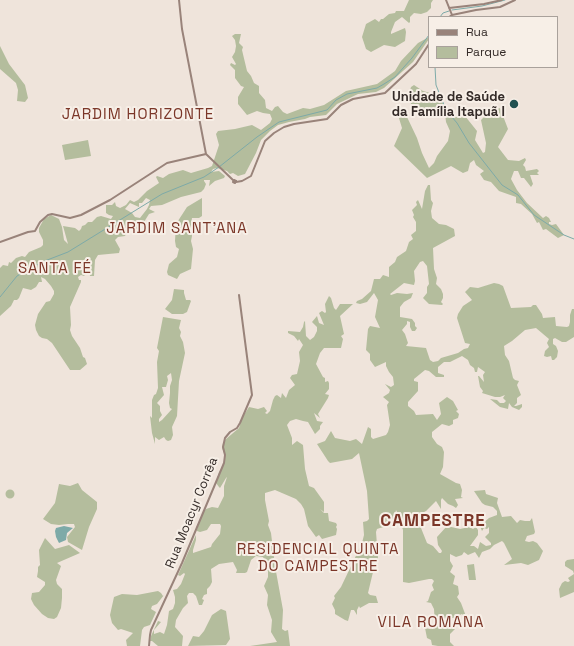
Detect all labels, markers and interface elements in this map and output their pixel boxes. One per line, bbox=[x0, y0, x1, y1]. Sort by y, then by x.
legend bbox=[428, 16, 558, 68]
text: Rua bbox=[466, 24, 488, 40]
text: Parque bbox=[466, 44, 506, 60]
place label: Unidade de Saúde da Família Itapuã I bbox=[392, 89, 505, 120]
marker: Unidade de Saúde da Família Itapuã I bbox=[508, 98, 520, 110]
district label: JARDIM HORIZONTE bbox=[62, 106, 214, 124]
district label: JARDIM SANT'ANA bbox=[106, 220, 248, 238]
district label: SANTA FÉ bbox=[18, 260, 92, 278]
street label: Rua Moacyr Corrêa bbox=[163, 455, 221, 571]
district label: CAMPESTRE bbox=[380, 511, 486, 531]
district label: RESIDENCIAL QUINTA DO CAMPESTRE bbox=[237, 541, 399, 576]
district label: VILA ROMANA bbox=[378, 614, 484, 632]

